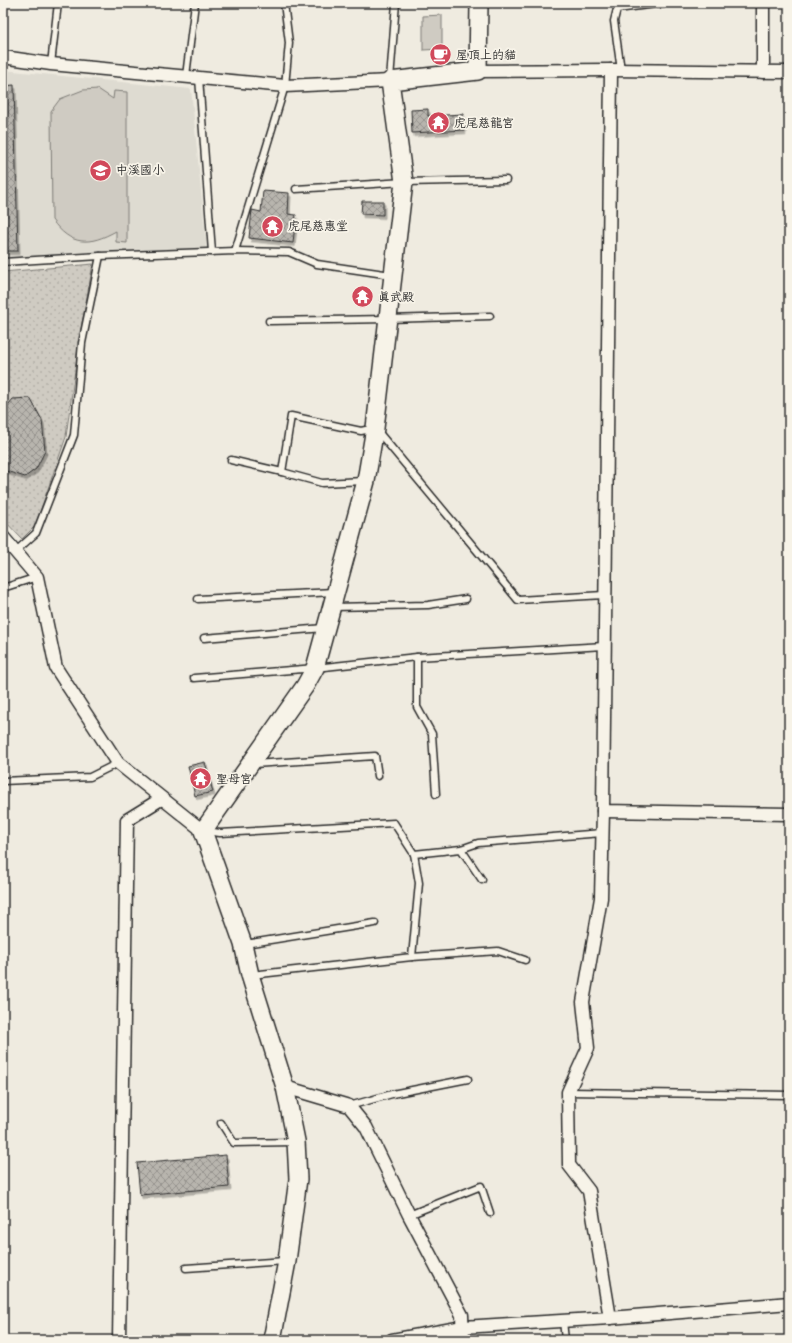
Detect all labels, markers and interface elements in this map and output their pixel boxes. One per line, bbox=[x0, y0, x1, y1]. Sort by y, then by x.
cafe icon: 屋頂上的貓 bbox=[427, 42, 453, 68]
place label: 屋頂上的貓 bbox=[456, 46, 516, 65]
temple icon: 虎尾慈龍宮 bbox=[425, 110, 451, 136]
place label: 虎尾慈龍宮 bbox=[454, 114, 514, 133]
school or university icon: 中溪國小 bbox=[88, 157, 114, 183]
place label: 中溪國小 bbox=[116, 161, 164, 180]
temple icon: 虎尾慈惠堂 bbox=[259, 213, 285, 239]
place label: 虎尾慈惠堂 bbox=[288, 217, 348, 236]
temple icon: 真武殿 bbox=[350, 284, 376, 310]
place label: 真武殿 bbox=[378, 288, 414, 307]
temple icon: 聖母宮 bbox=[187, 766, 213, 792]
place label: 聖母宮 bbox=[216, 770, 252, 789]

